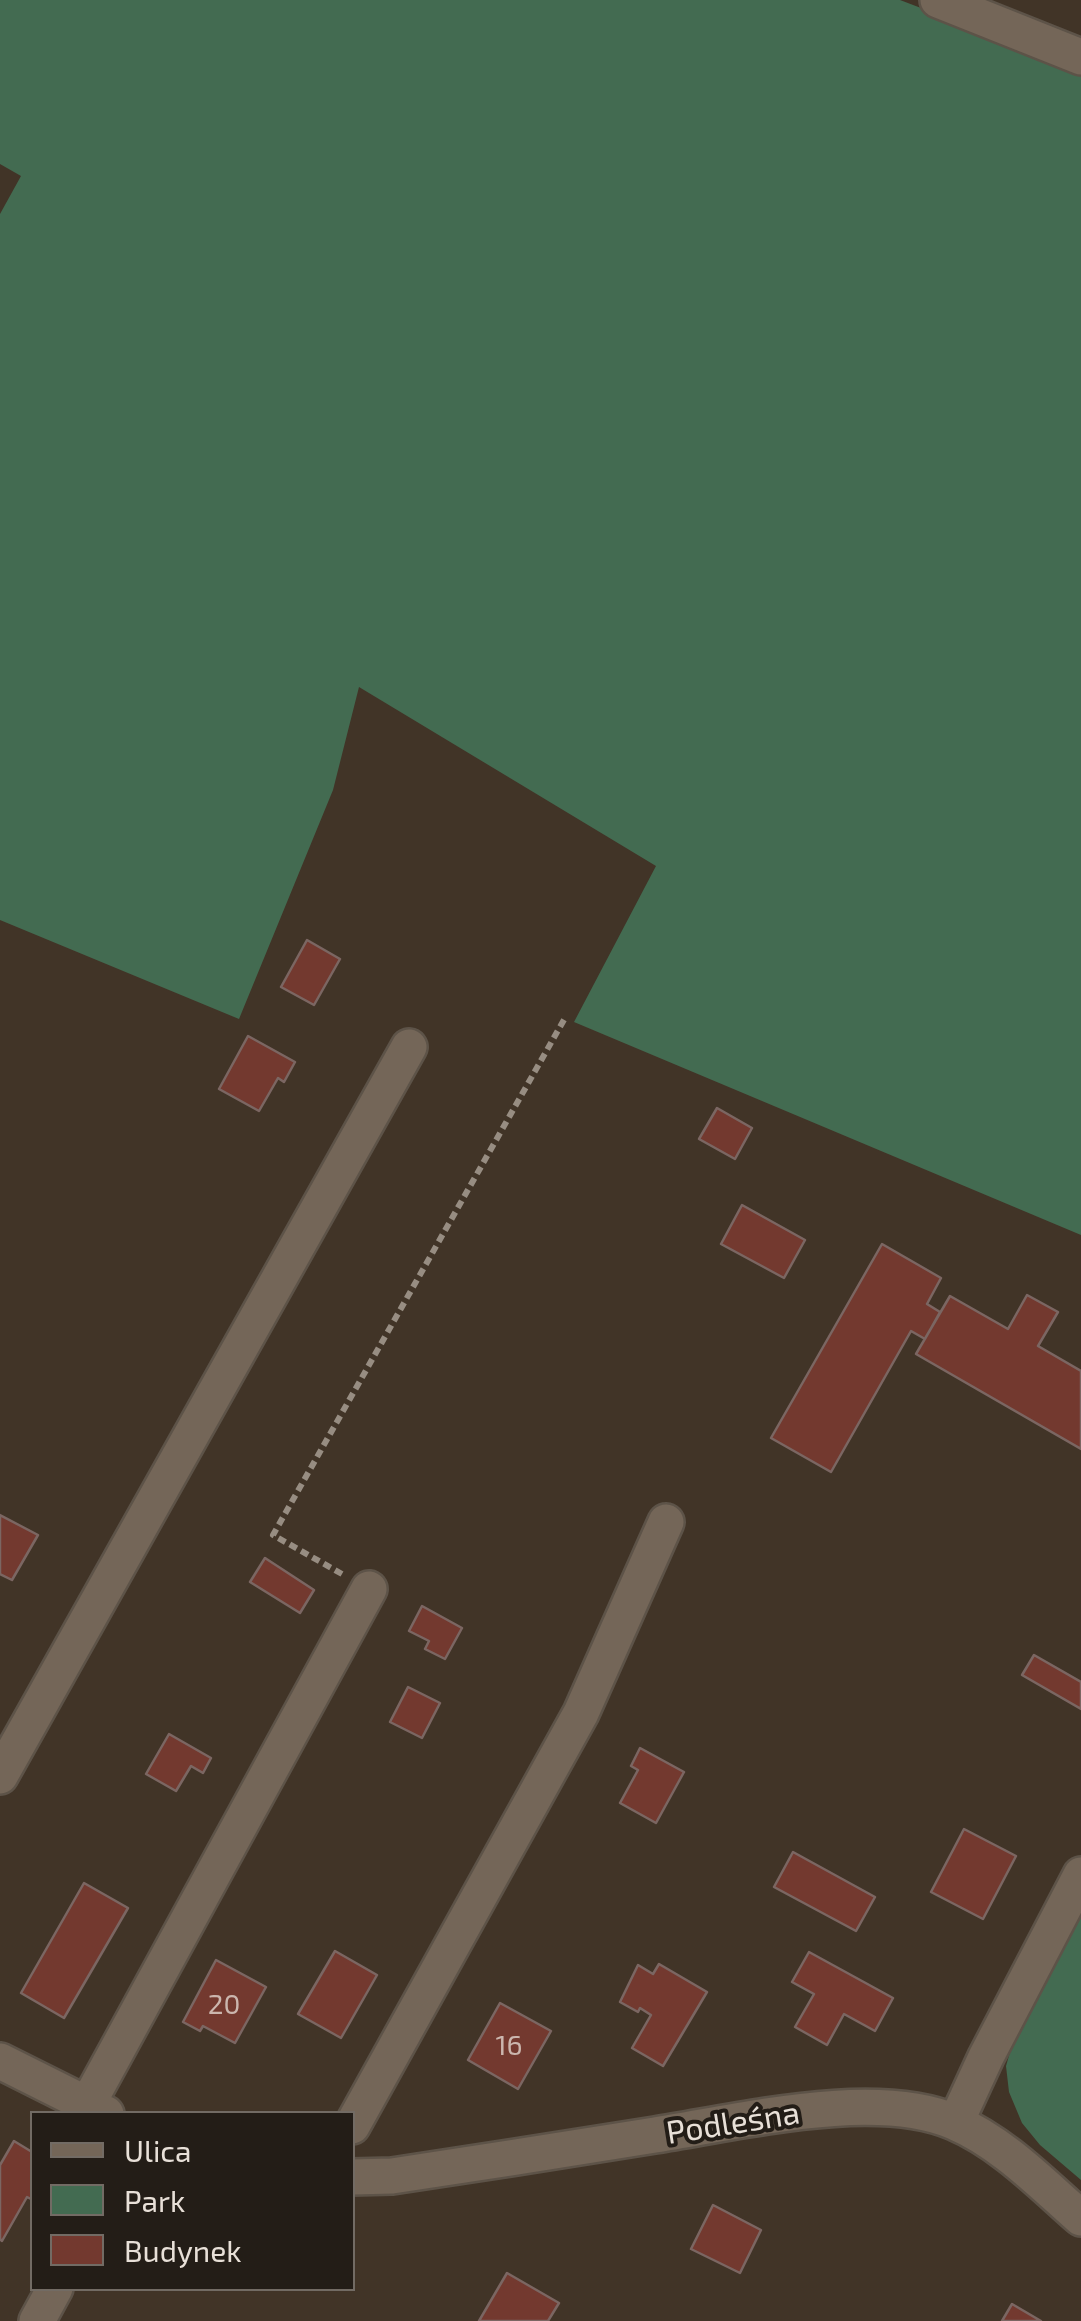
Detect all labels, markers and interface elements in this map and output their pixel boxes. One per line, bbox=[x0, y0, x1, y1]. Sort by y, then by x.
house number: 20 bbox=[208, 1988, 240, 2022]
house number: 16 bbox=[495, 2029, 523, 2063]
street label: Podleśna bbox=[664, 2094, 802, 2152]
legend bbox=[30, 2111, 355, 2291]
text: Ulica bbox=[124, 2132, 191, 2168]
text: Park bbox=[124, 2182, 185, 2218]
text: Budynek bbox=[124, 2232, 242, 2268]

